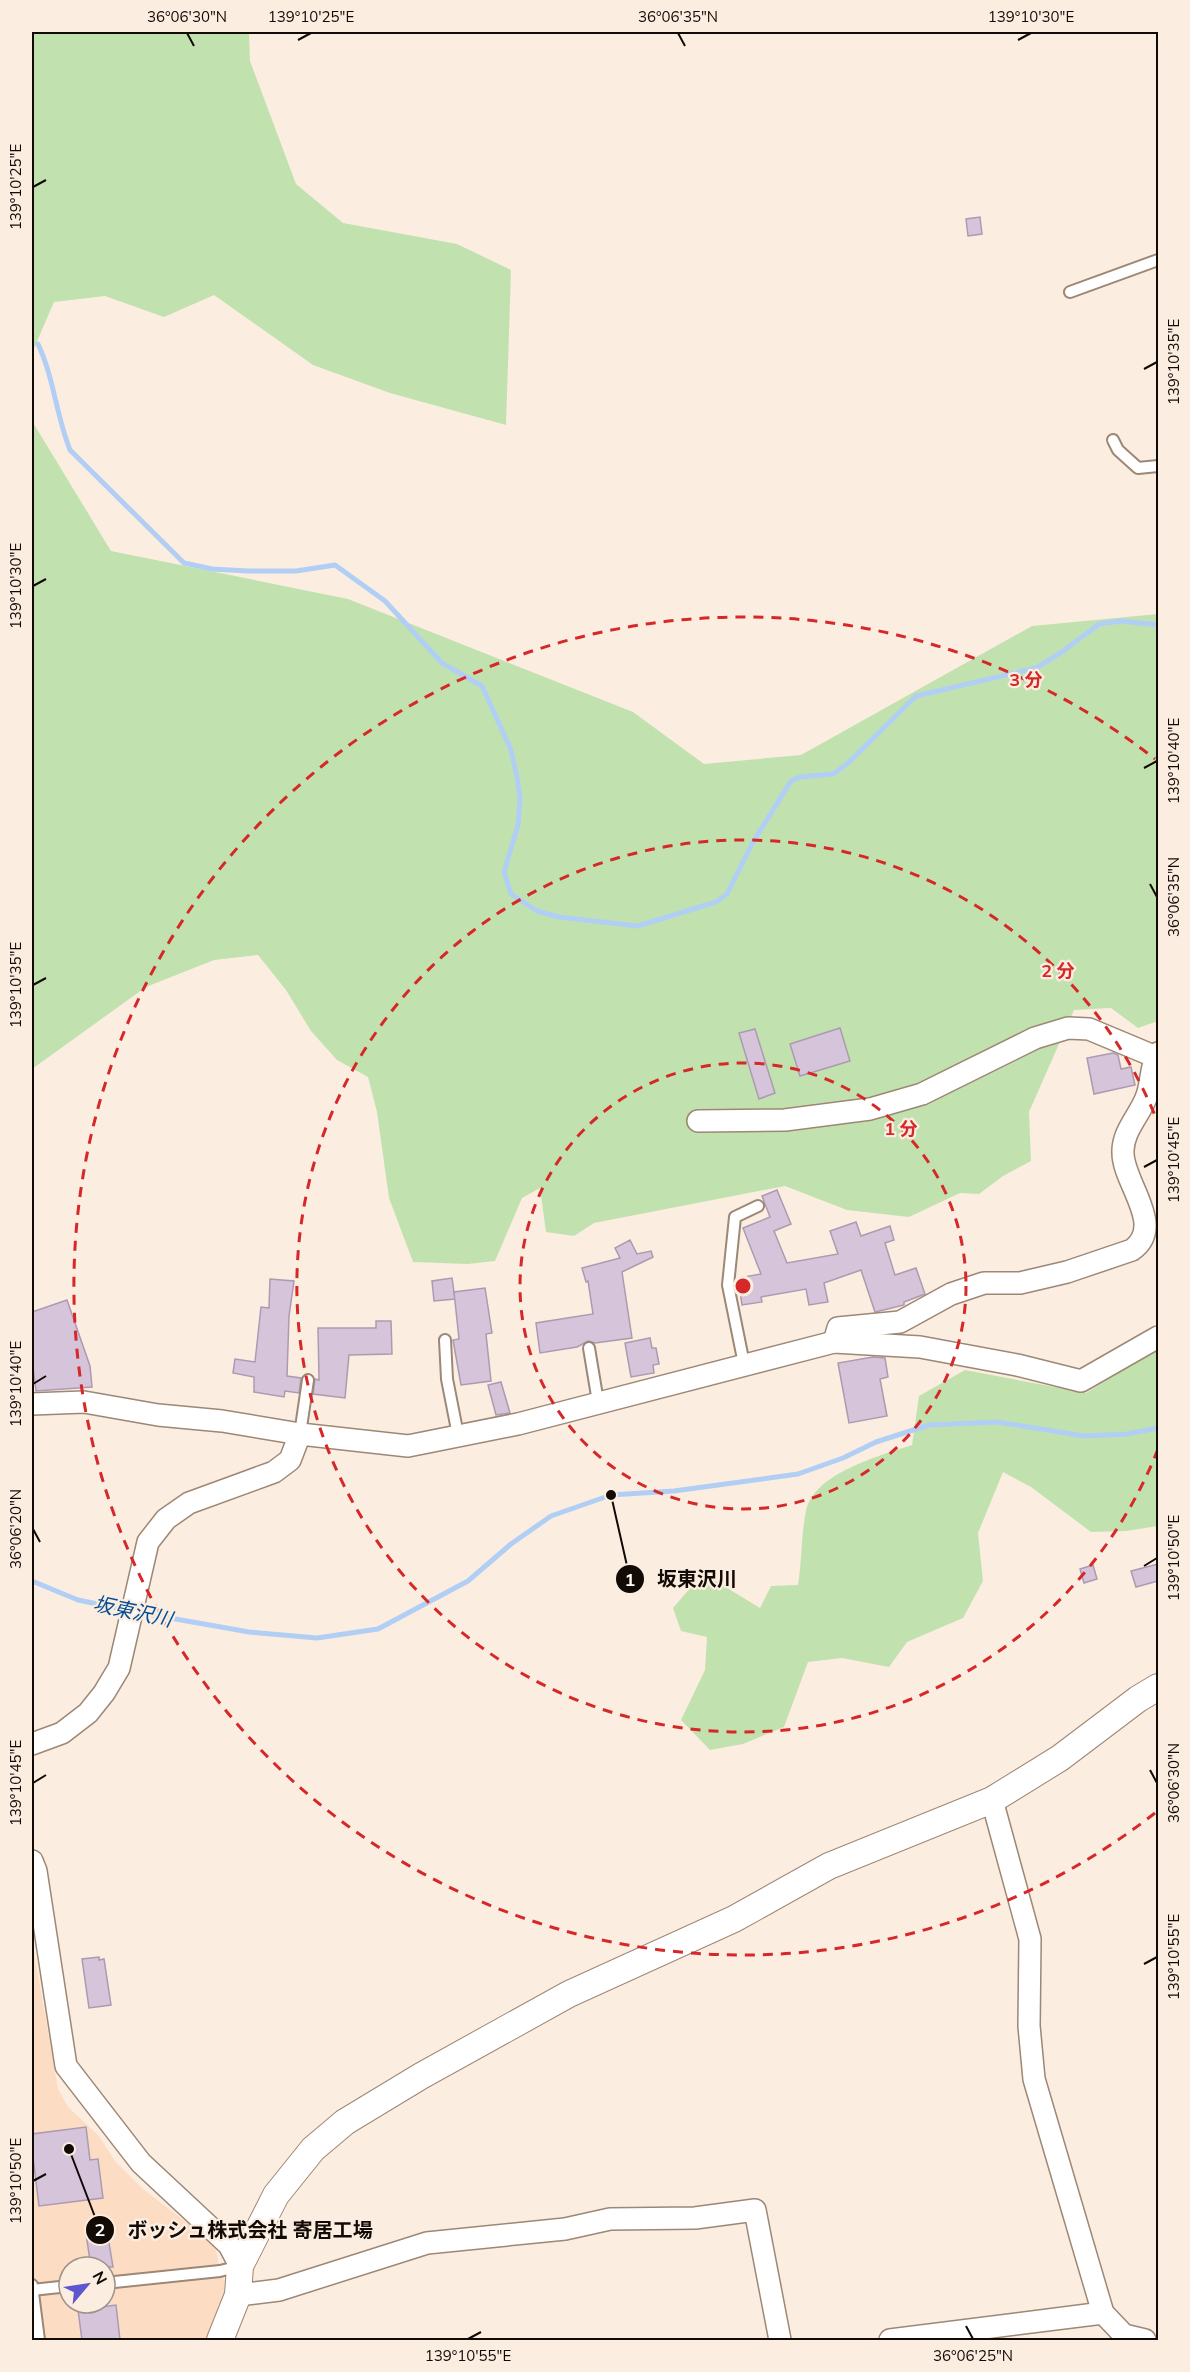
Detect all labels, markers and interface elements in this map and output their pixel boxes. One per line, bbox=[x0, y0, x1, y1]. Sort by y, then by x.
text: 36°06'30"N bbox=[147, 7, 227, 26]
text: 139°10'25"E bbox=[268, 7, 354, 26]
text: 36°06'35"N bbox=[638, 7, 718, 26]
text: 139°10'30"E bbox=[988, 7, 1074, 26]
text: 139°10'25"E bbox=[6, 144, 25, 230]
text: 139°10'35"E bbox=[1164, 319, 1183, 405]
text: 139°10'30"E bbox=[6, 543, 25, 629]
text: 3 分 bbox=[1009, 668, 1043, 691]
text: 139°10'40"E bbox=[1164, 718, 1183, 804]
text: 36°06'35"N bbox=[1164, 857, 1183, 937]
text: 139°10'35"E bbox=[6, 942, 25, 1028]
text: 2 分 bbox=[1041, 959, 1075, 982]
text: 1 分 bbox=[884, 1117, 918, 1140]
text: 139°10'45"E bbox=[1164, 1117, 1183, 1203]
centre of rings bbox=[733, 1276, 753, 1296]
text: 139°10'40"E bbox=[6, 1341, 25, 1427]
text: 36°06'20"N bbox=[6, 1489, 25, 1569]
text: 139°10'50"E bbox=[1164, 1515, 1183, 1601]
callout: 坂東沢川 bbox=[615, 1560, 749, 1598]
text: 坂東沢川 bbox=[657, 1566, 737, 1591]
text: 1 bbox=[625, 1568, 635, 1591]
water label: 坂東沢川 bbox=[91, 1590, 177, 1632]
text: 139°10'45"E bbox=[6, 1740, 25, 1826]
text: 36°06'30"N bbox=[1164, 1743, 1183, 1823]
text: 139°10'55"E bbox=[1164, 1914, 1183, 2000]
text: 139°10'50"E bbox=[6, 2138, 25, 2224]
callout: ボッシュ株式会社 寄居工場 bbox=[85, 2211, 385, 2249]
text: ボッシュ株式会社 寄居工場 bbox=[127, 2217, 373, 2242]
text: 2 bbox=[95, 2218, 105, 2241]
north arrow bbox=[57, 2255, 117, 2315]
text: N bbox=[88, 2268, 112, 2288]
text: 139°10'55"E bbox=[425, 2346, 511, 2365]
text: 36°06'25"N bbox=[933, 2346, 1013, 2365]

